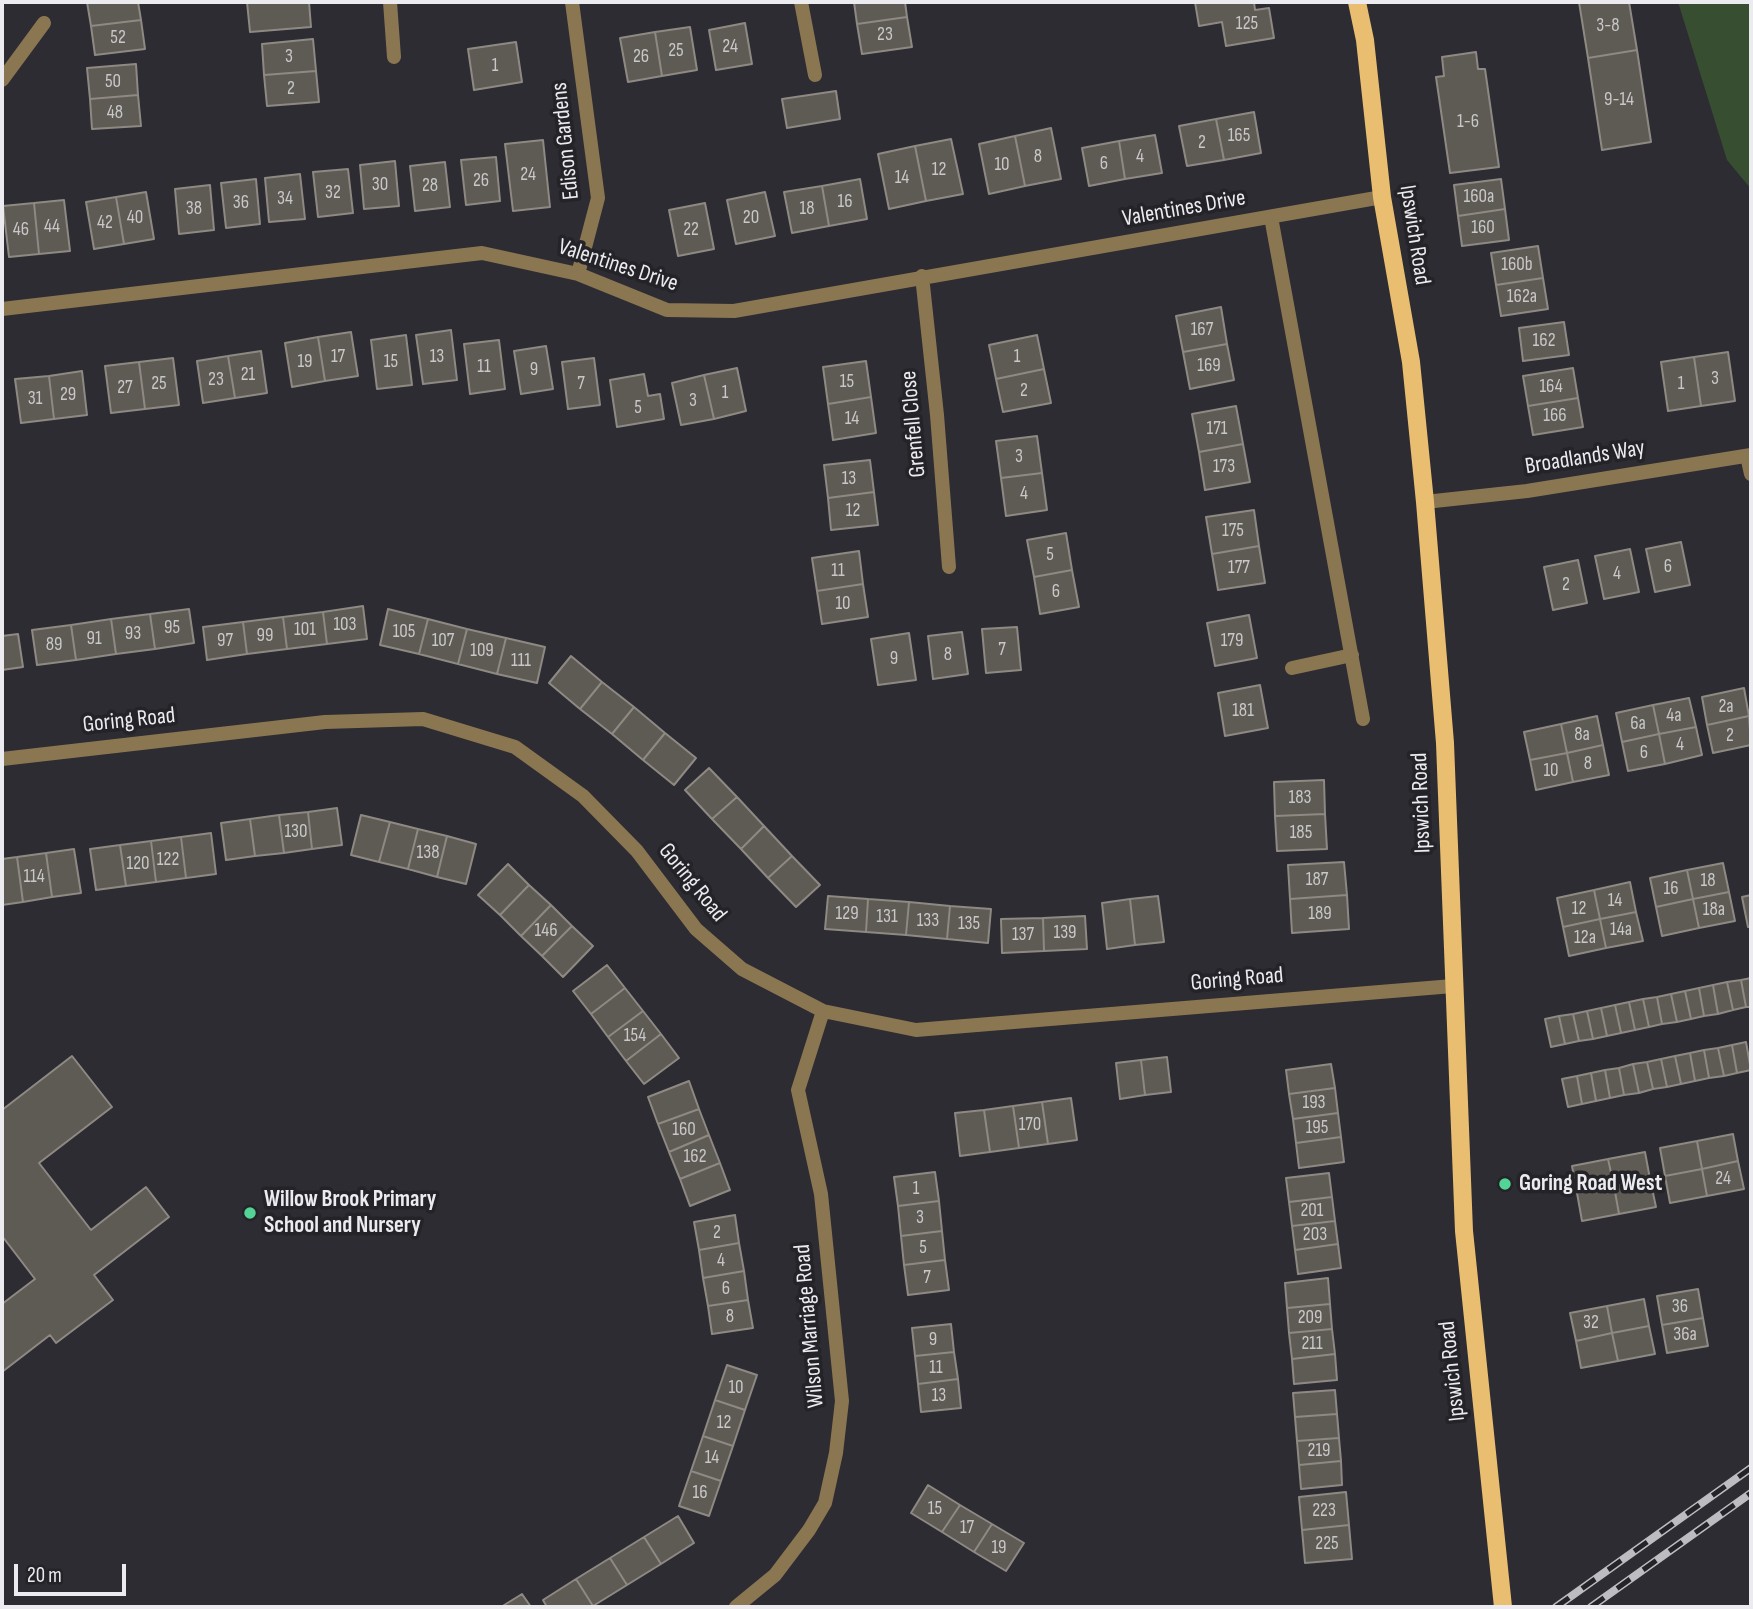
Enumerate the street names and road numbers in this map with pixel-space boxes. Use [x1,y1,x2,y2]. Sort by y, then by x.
street label: Edison Gardens [546,81,586,201]
street label: Ipswich Road [1392,183,1436,287]
street label: Valentines Drive [1120,185,1248,233]
street label: Valentines Drive [555,234,681,298]
street label: Grenfell Close [896,370,932,478]
street label: Broadlands Way [1523,435,1647,481]
street label: Goring Road [81,702,177,740]
street label: Ipswich Road [1406,752,1438,854]
street label: Goring Road [652,838,732,928]
street label: Goring Road [1190,962,1284,998]
street label: Wilson Marriage Road [789,1243,831,1409]
street label: Ipswich Road [1434,1320,1472,1422]

